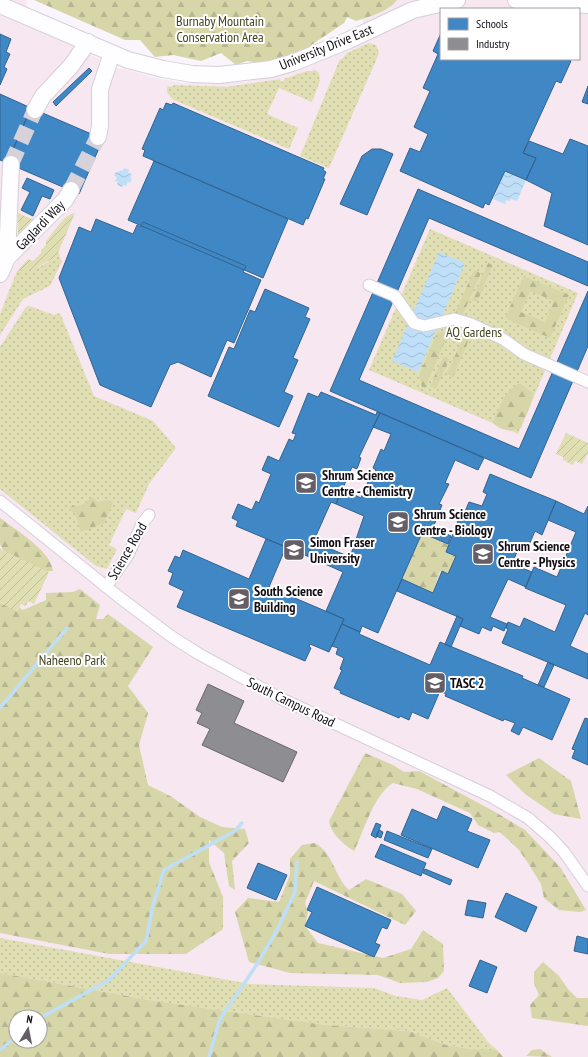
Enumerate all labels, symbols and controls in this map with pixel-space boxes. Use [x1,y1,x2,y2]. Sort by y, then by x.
legend [440,8,580,60]
park label: Burnaby Mountain Conservation Area [176,12,264,46]
text: Schools [476,16,508,31]
street label: University Drive East [277,20,376,74]
text: Industry [476,36,510,51]
street label: Gaglardi Way [12,196,69,254]
park label: AQ Gardens [446,323,502,341]
place label: Shrum Science Centre - Chemistry [322,466,413,500]
school or university icon: Shrum Science Centre - Chemistry [293,470,319,496]
place label: Shrum Science Centre - Biology [414,505,493,539]
school or university icon: Shrum Science Centre - Biology [385,509,411,535]
street label: Science Road [103,519,151,583]
place label: Simon Fraser University [310,533,376,567]
school or university icon: Simon Fraser University [281,537,307,563]
place label: Shrum Science Centre - Physics [498,537,575,571]
school or university icon: Shrum Science Centre - Physics [470,541,496,567]
place label: South Science Building [254,582,323,616]
school or university icon: South Science Building [226,586,252,612]
park label: Naheeno Park [39,651,106,669]
school or university icon: TASC 2 [422,670,448,696]
street label: South Campus Road [244,673,338,731]
place label: TASC 2 [450,674,484,692]
north arrow [8,1009,48,1049]
text: N [26,1012,34,1027]

